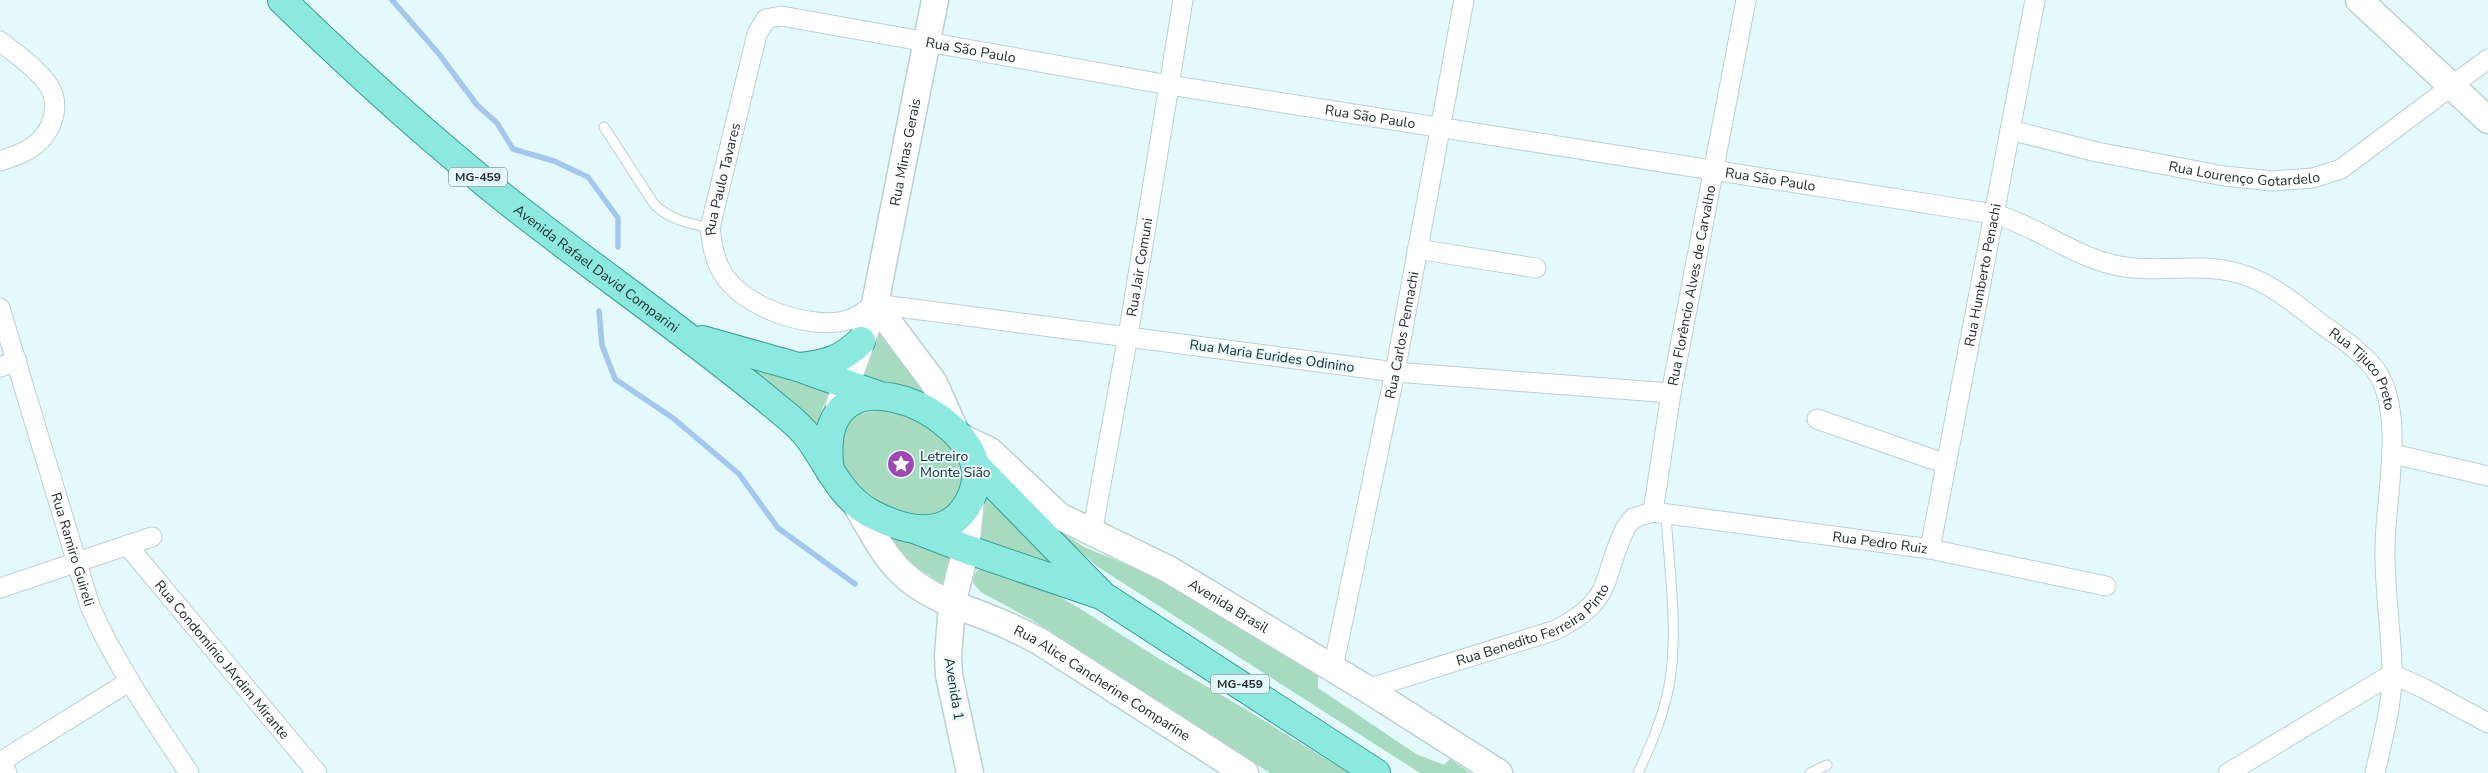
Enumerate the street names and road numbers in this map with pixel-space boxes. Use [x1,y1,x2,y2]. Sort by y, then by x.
street label: Rua São Paulo [924,32,1018,67]
street label: Rua Minas Gerais [885,96,925,208]
street label: Rua São Paulo [1324,100,1417,133]
street label: Rua Paulo Tavares [700,120,745,237]
street label: Rua Lourenço Gotardelo [2167,156,2323,191]
street label: Rua São Paulo [1724,163,1817,196]
road number: MG-459 [449,168,507,186]
street label: Rua Florêncio Alves de Carvalho [1663,183,1720,387]
street label: Avenida Rafael David Comparini [510,200,683,337]
street label: Rua Humberto Penachi [1959,202,2005,348]
street label: Rua Jair Comuni [1122,216,1157,318]
street label: Rua Carlos Pennachi [1380,270,1423,400]
street label: Rua Tijuco Preto [2325,323,2400,412]
street label: Rua Maria Eurides Odinino [1188,335,1356,377]
street label: Rua Ramiro Guireli [47,490,99,608]
street label: Rua Pedro Ruiz [1831,527,1929,558]
street label: Avenida Brasil [1185,574,1273,638]
street label: Rua Condomínio JArdim Mirante [151,576,294,743]
street label: Rua Benedito Ferreira Pinto [1454,580,1614,670]
street label: Rua Alice Cancherine Comparine [1011,620,1194,745]
street label: Avenida 1 [940,656,968,722]
road number: MG-459 [1211,674,1269,694]

